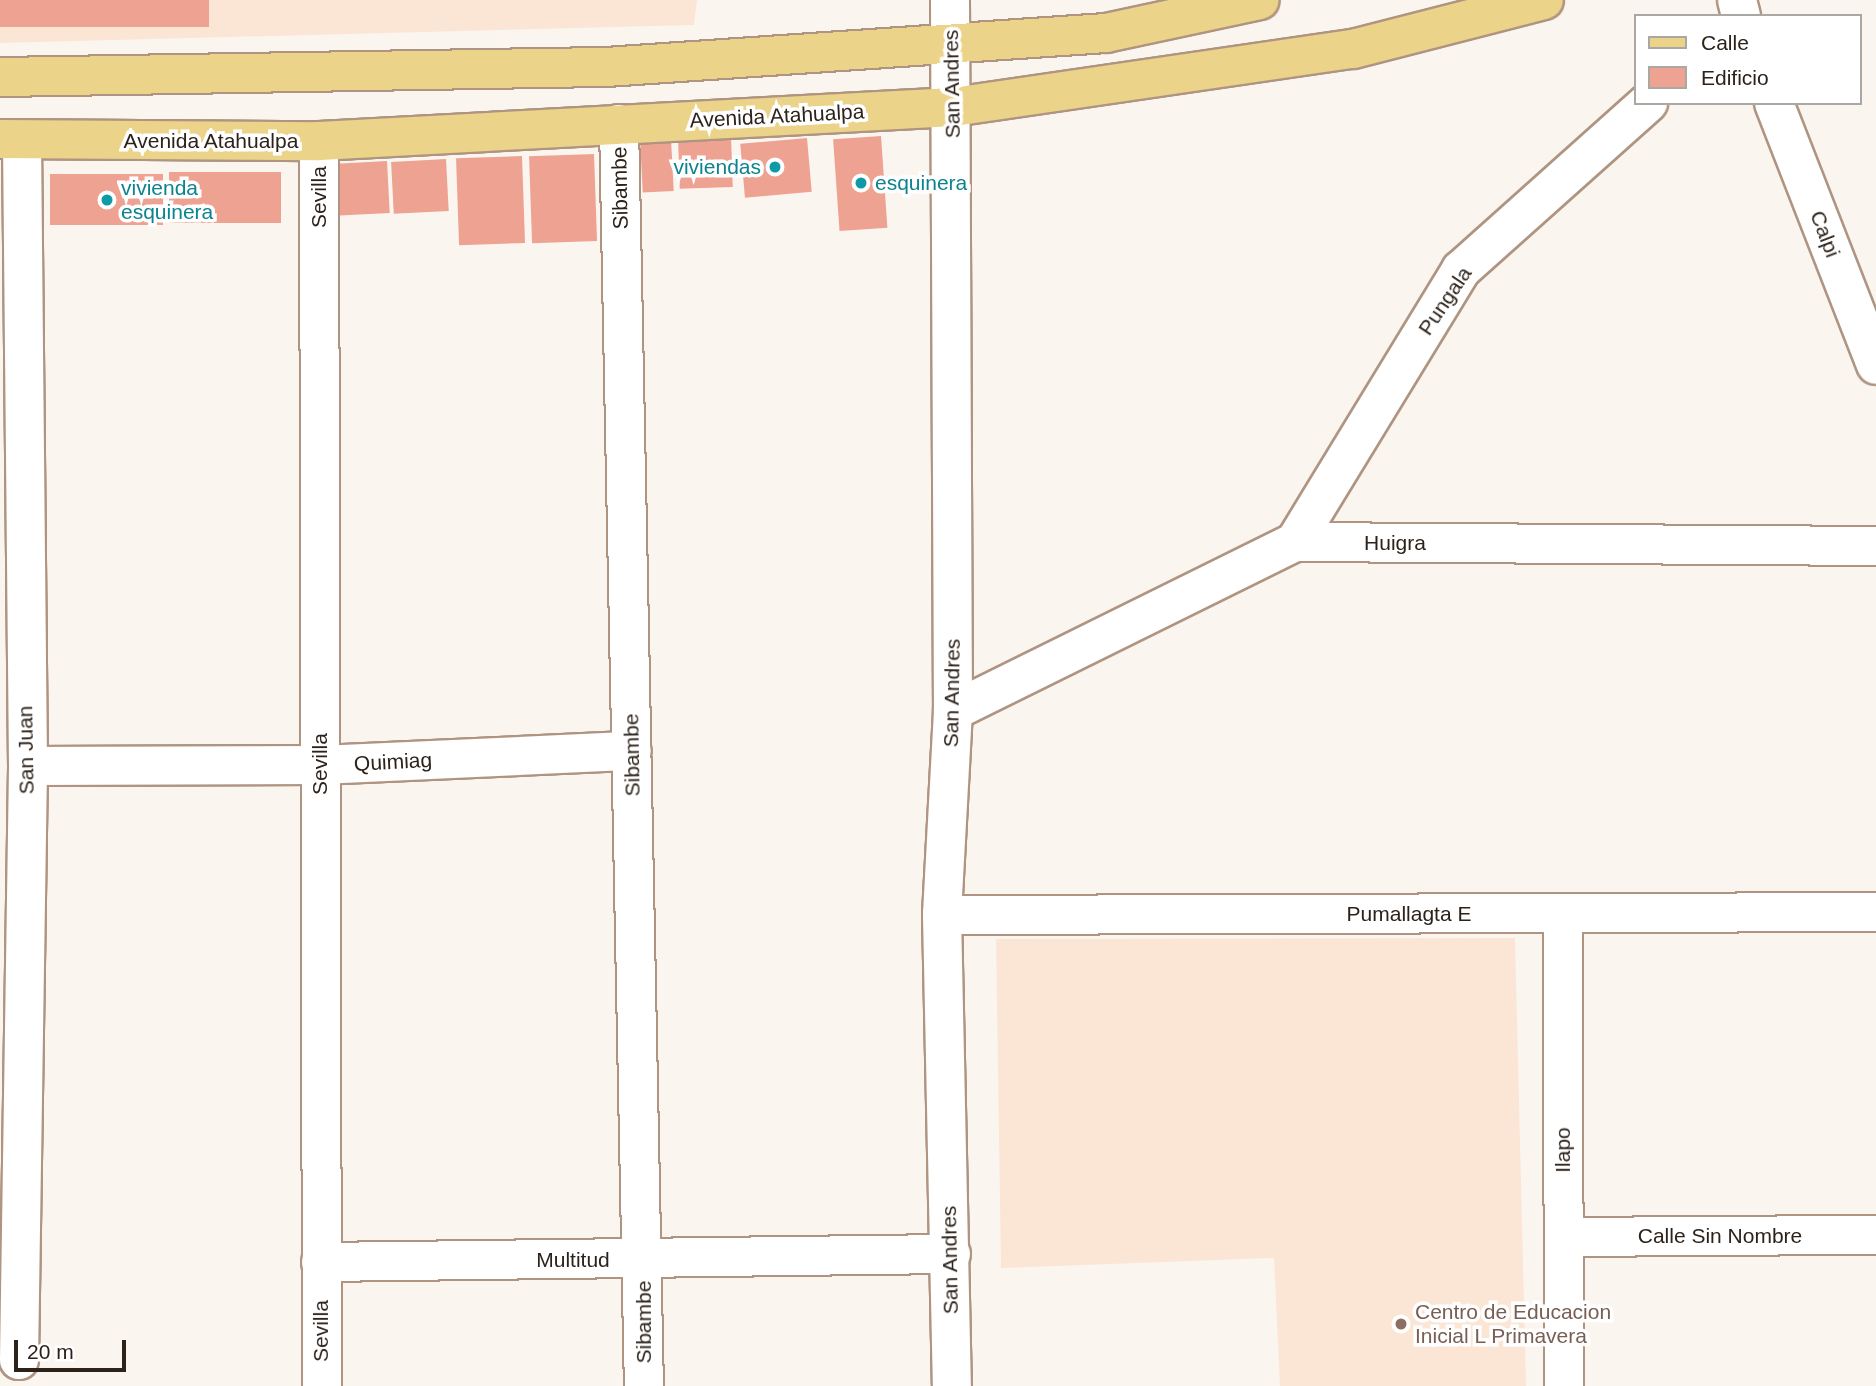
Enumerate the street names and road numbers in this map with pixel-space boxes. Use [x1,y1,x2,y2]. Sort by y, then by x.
street label: San Andres [938,29,966,139]
street label: Avenida Atahualpa [688,99,866,133]
street label: Avenida Atahualpa [123,128,299,154]
street label: Sibambe [607,146,633,230]
street label: Sevilla [306,166,332,228]
street label: Calpi [1805,207,1845,261]
street label: Pungala [1413,262,1477,340]
street label: Huigra [1364,530,1426,556]
street label: San Andres [938,638,966,748]
street label: San Juan [13,705,39,795]
street label: Sibambe [619,713,645,797]
street label: Sevilla [307,733,333,795]
street label: Quimiag [353,747,433,777]
street label: Pumallagta E [1347,901,1471,927]
street label: Ilapo [1550,1127,1576,1173]
street label: San Andres [936,1205,964,1315]
street label: Calle Sin Nombre [1638,1223,1802,1249]
street label: Multitud [536,1247,610,1273]
street label: Sibambe [631,1281,657,1363]
street label: Sevilla [308,1300,334,1362]

